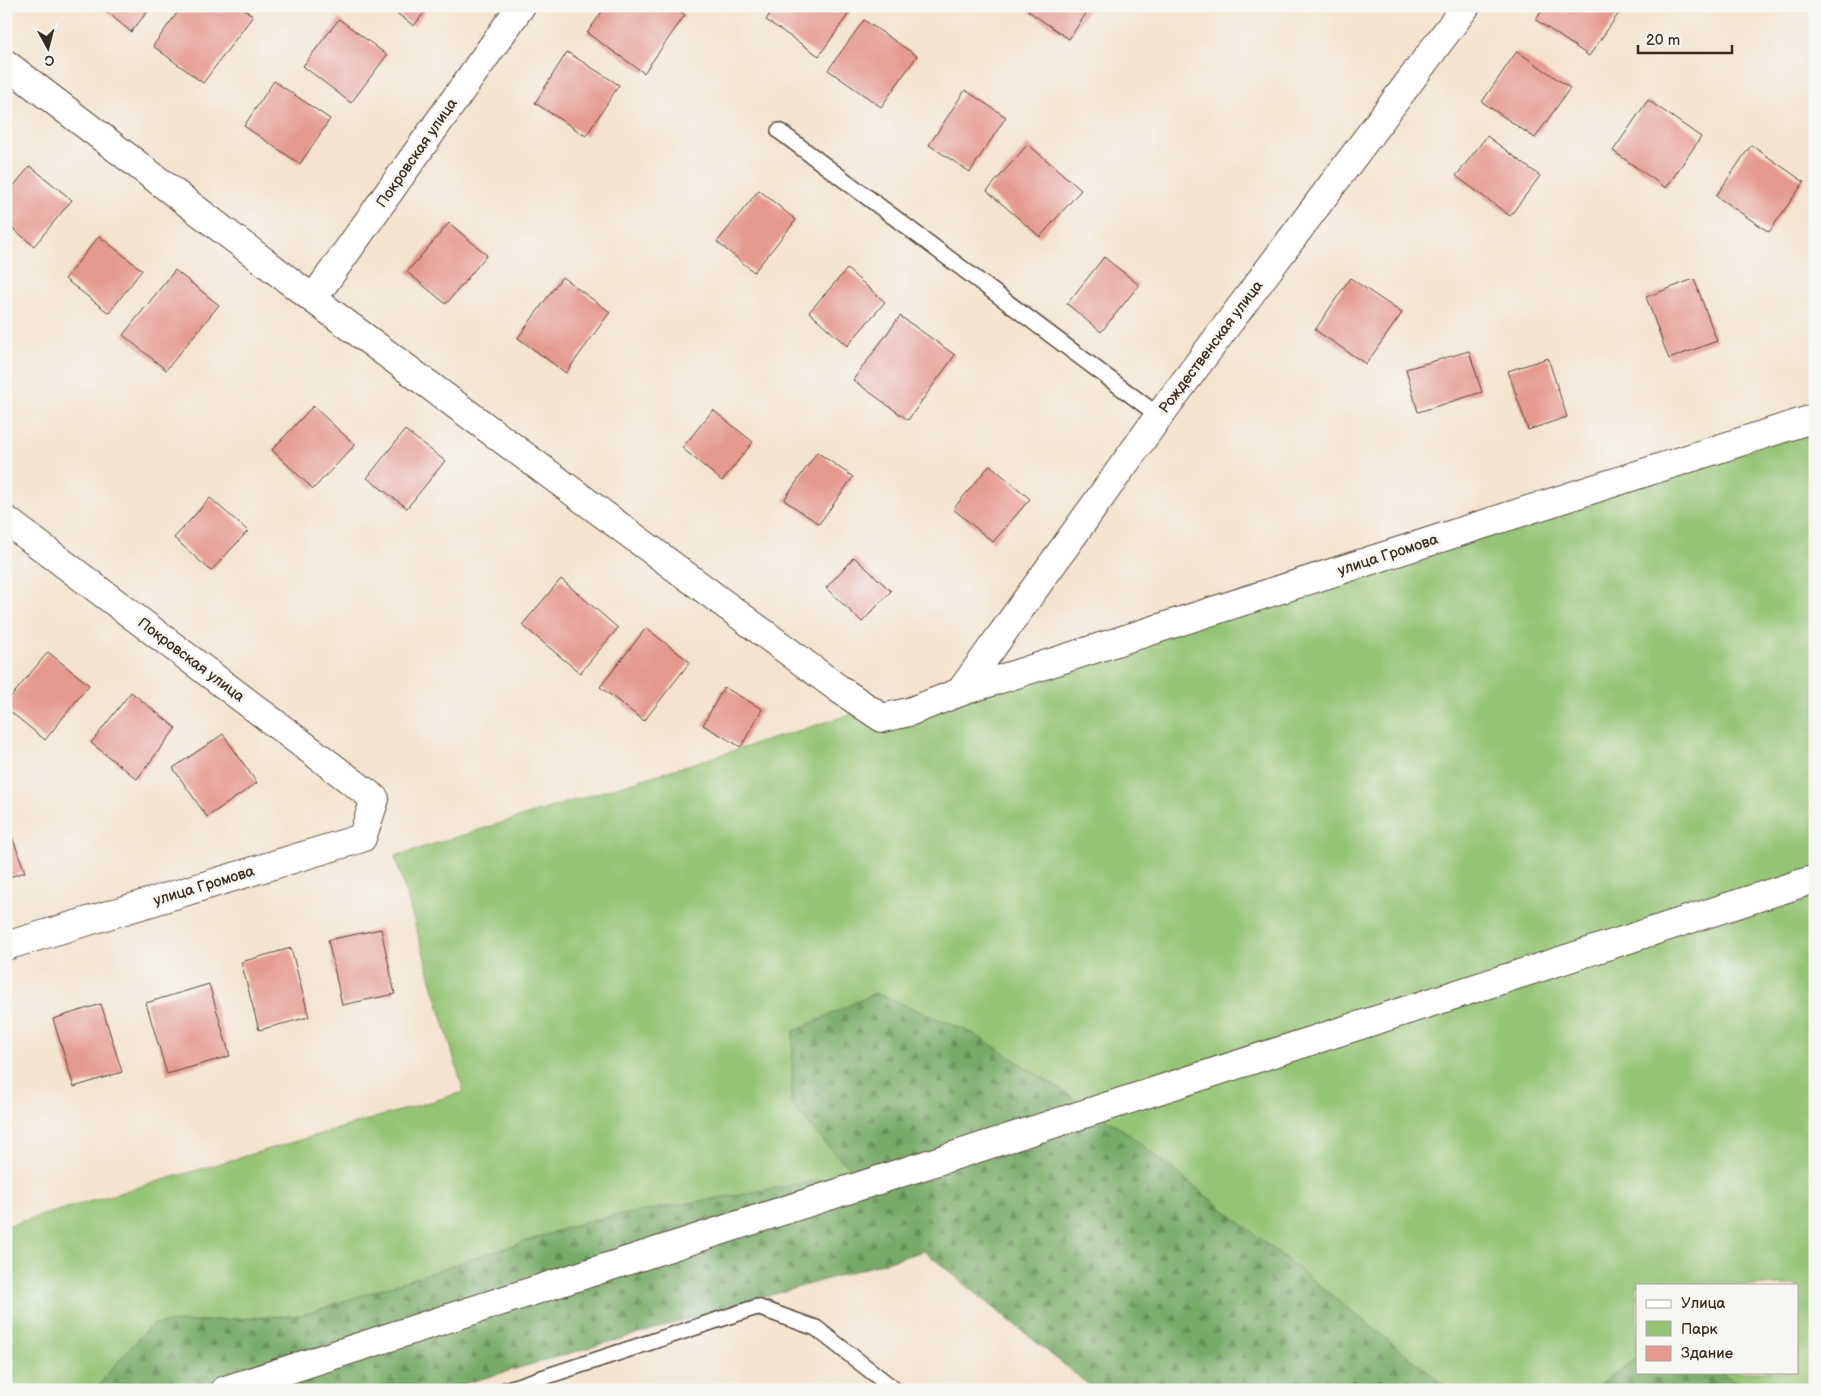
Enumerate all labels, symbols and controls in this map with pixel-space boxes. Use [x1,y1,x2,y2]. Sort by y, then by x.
north arrow [22,22,72,72]
scale bar [1638,22,1732,54]
text: 20 m [1646,31,1680,50]
text: С [43,51,55,69]
street label: Покровская улица [372,95,462,211]
street label: Рождественская улица [1155,277,1267,417]
street label: улица Громова [1335,530,1441,580]
street label: Покровская улица [134,614,248,706]
street label: улица Громова [151,862,257,910]
legend [1636,1284,1798,1374]
text: Улица [1681,1294,1726,1313]
text: Парк [1681,1320,1718,1339]
text: Здание [1681,1344,1733,1363]

